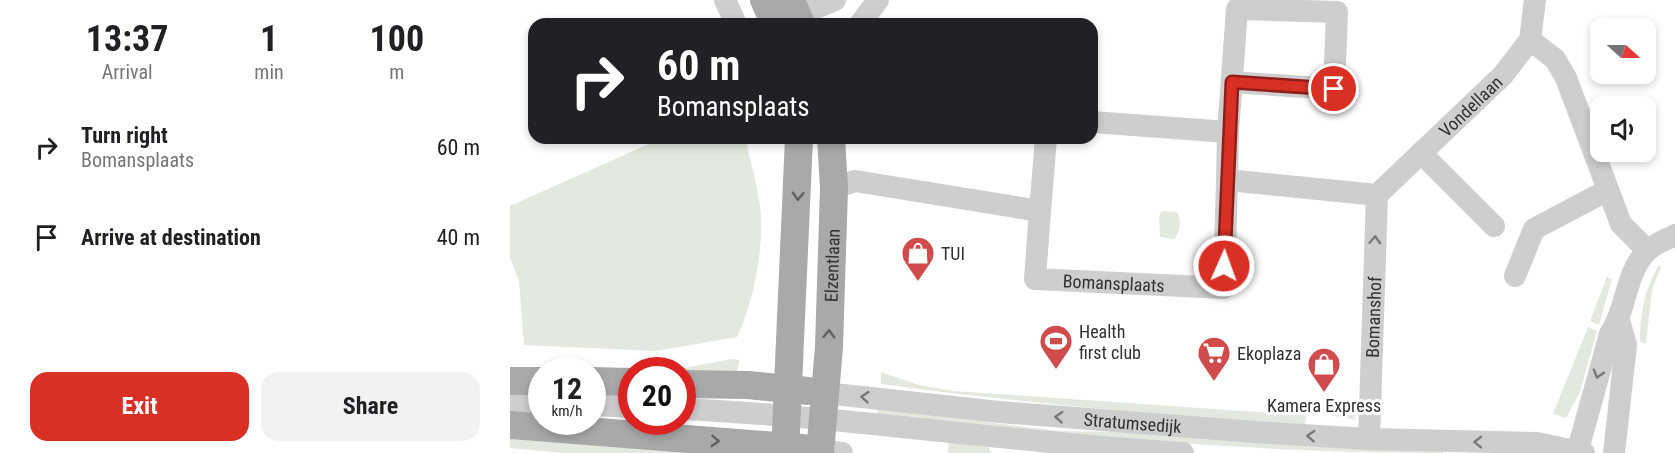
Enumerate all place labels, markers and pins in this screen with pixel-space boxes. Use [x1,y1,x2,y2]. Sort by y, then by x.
pin [1308,63,1359,114]
shop icon: TUI [900,235,936,282]
place label: TUI [941,243,965,264]
place label: Health first club [1079,321,1141,363]
sports icon: Health first club [1038,323,1074,370]
supermarket icon: Ekoplaza [1196,335,1232,382]
place label: Ekoplaza [1237,343,1301,364]
shop icon: Kamera Express [1306,346,1342,393]
place label: Kamera Express [1267,395,1381,416]

